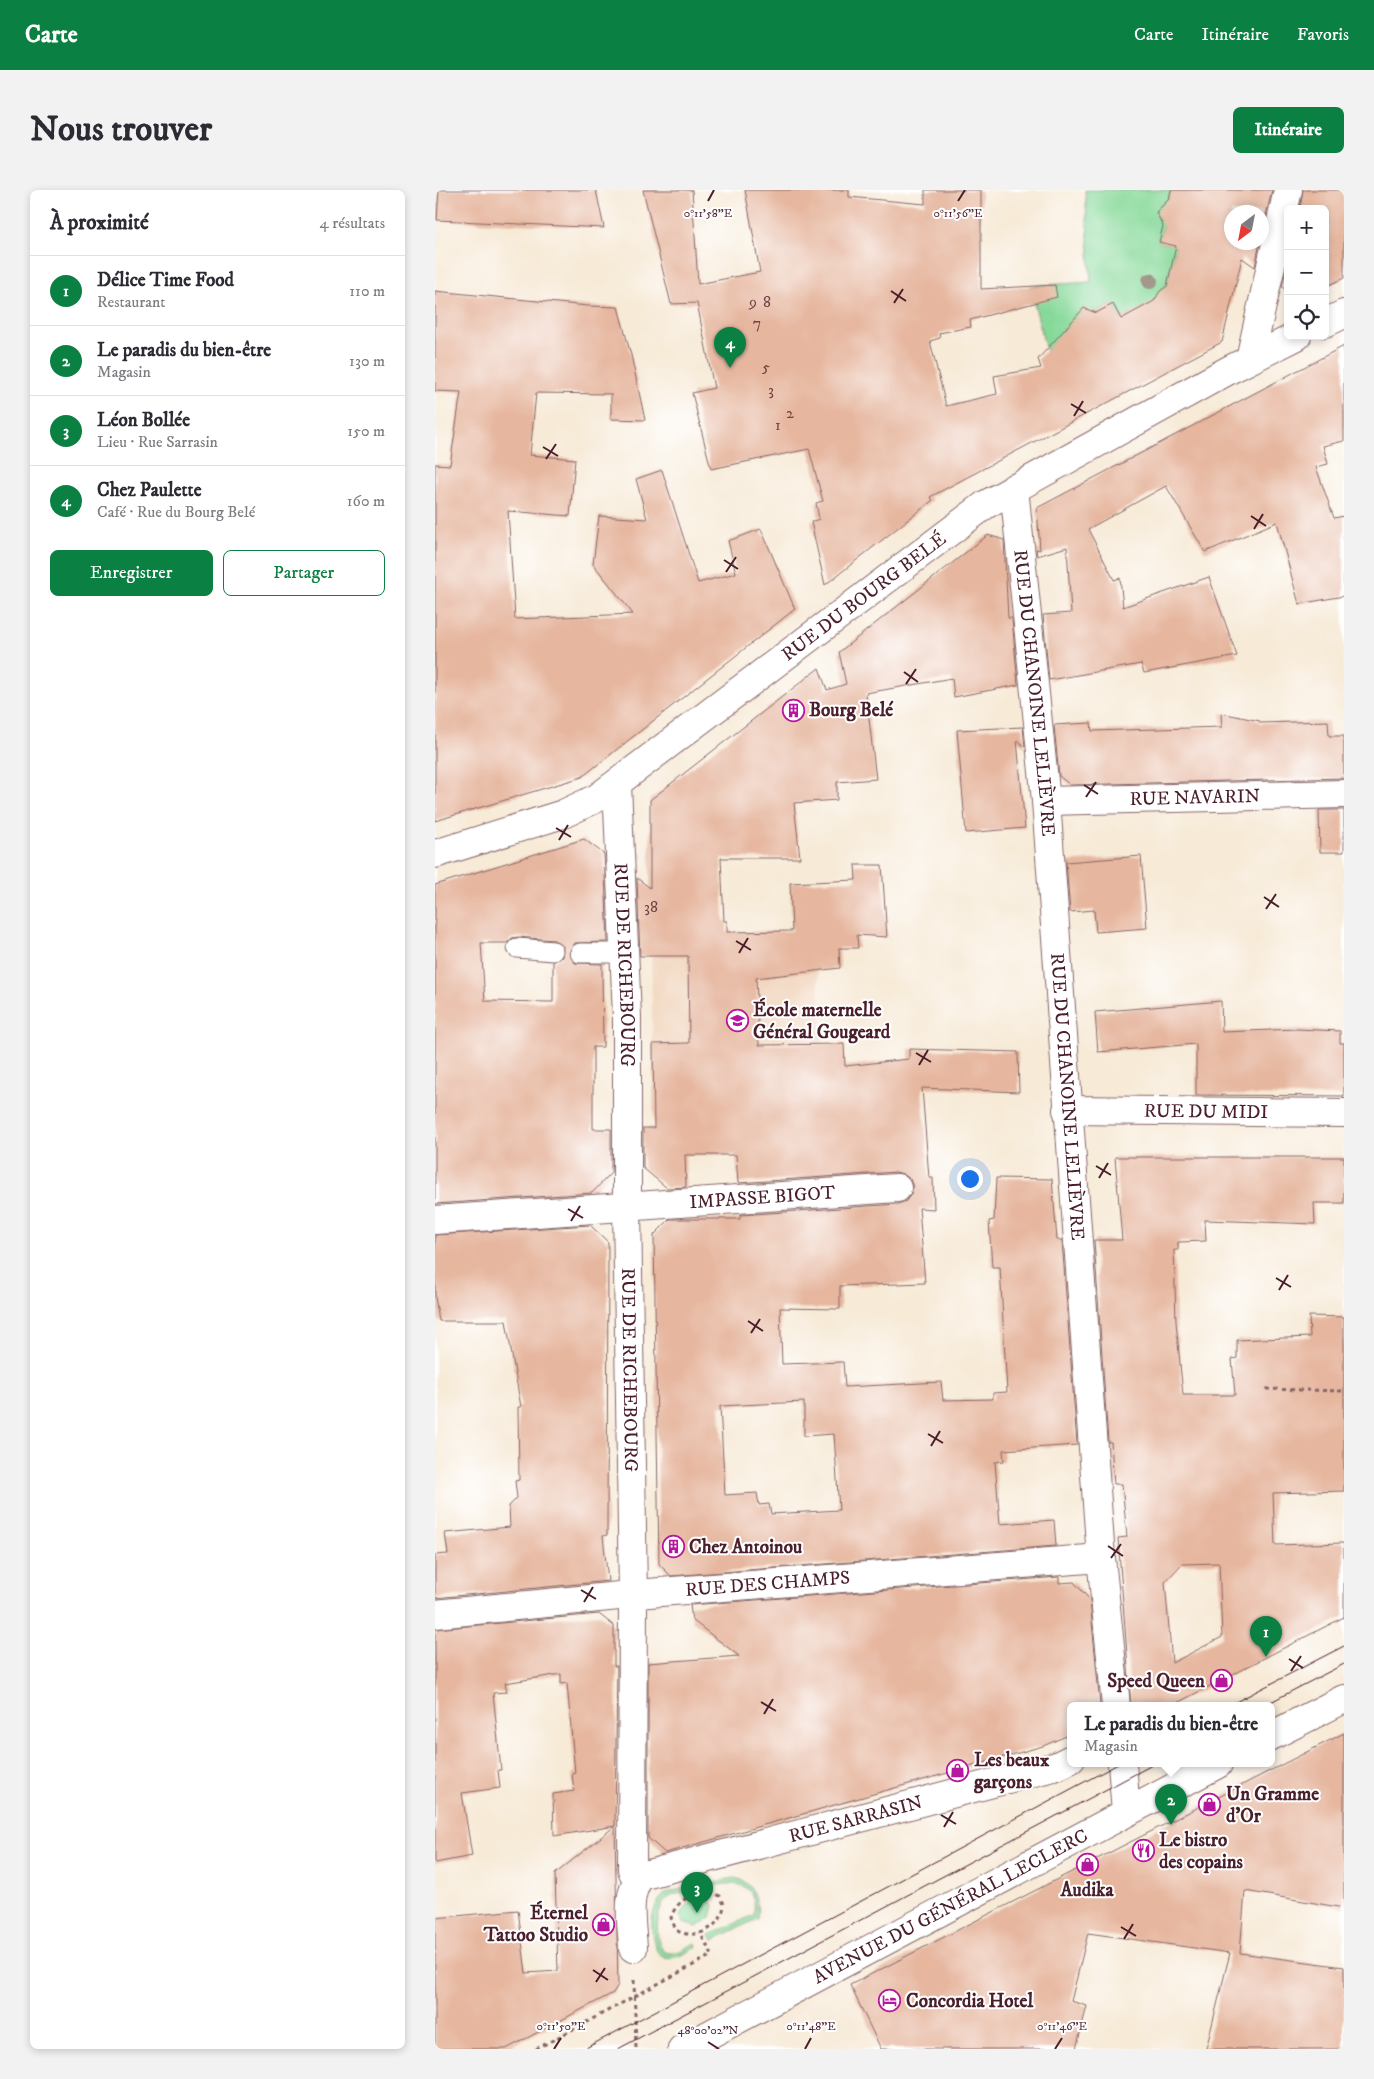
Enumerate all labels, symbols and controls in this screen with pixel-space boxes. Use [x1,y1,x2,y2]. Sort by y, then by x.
text: Carte [25,20,78,50]
text: Carte [1134,24,1174,46]
text: Itinéraire [1202,24,1269,46]
text: Favoris [1297,24,1349,46]
button: Itinéraire [1233,107,1344,153]
text: Nous trouver [30,108,212,152]
north arrow [1224,205,1269,250]
map controls [1284,205,1329,340]
button: + [1284,205,1329,250]
text: 0°11'58"E [684,206,733,221]
text: 0°11'56"E [934,206,983,221]
text: À proximité [50,210,149,236]
text: 4 résultats [320,213,385,233]
button: − [1284,250,1329,295]
text: Délice Time Food [97,269,234,292]
text: 1 [63,281,69,301]
text: 110 m [349,281,385,301]
text: Restaurant [97,292,165,312]
house number: 9 [748,292,757,312]
house number: 8 [763,292,771,312]
button: locate [1284,295,1329,340]
house number: 7 [753,313,761,333]
pin: 4 [714,327,746,368]
text: Le paradis du bien-être [97,339,271,362]
text: 2 [62,351,70,371]
text: 130 m [349,351,385,371]
house number: 5 [762,357,770,377]
text: Magasin [97,362,151,382]
house number: 3 [768,380,774,400]
house number: 2 [786,403,794,423]
text: Léon Bollée [97,409,190,432]
house number: 1 [775,415,781,435]
text: 3 [63,421,69,441]
text: 150 m [347,421,385,441]
text: Lieu · Rue Sarrasin [97,432,218,452]
text: Chez Paulette [97,479,202,502]
text: 4 [61,491,71,511]
text: 160 m [347,491,385,511]
text: Café · Rue du Bourg Belé [97,502,255,522]
street label: RUE DU BOURG BELÉ [777,526,951,666]
street label: RUE DU CHANOINE LELIÈVRE [1009,548,1060,837]
button: Enregistrer [50,550,213,596]
button: Partager [223,550,385,596]
building icon: Bourg Belé [781,698,805,722]
place label: Bourg Belé [809,699,894,722]
street label: RUE NAVARIN [1129,784,1261,811]
street label: RUE DE RICHEBOURG [609,862,639,1067]
house number: 38 [644,897,658,917]
street label: RUE DU CHANOINE LELIÈVRE [1046,952,1089,1241]
place label: École maternelle Général Gougeard [753,997,891,1044]
school or university icon: École maternelle Général Gougeard [725,1009,749,1033]
street label: RUE DU MIDI [1144,1099,1268,1124]
your location [957,1166,983,1192]
street label: IMPASSE BIGOT [689,1181,836,1214]
street label: RUE DE RICHEBOURG [616,1267,643,1472]
building icon: Chez Antoinou [661,1535,685,1559]
place label: Chez Antoinou [689,1536,802,1559]
street label: RUE DES CHAMPS [684,1566,851,1602]
pin: 1 [1250,1616,1282,1657]
shop icon: Speed Queen [1209,1669,1233,1693]
place label: Speed Queen [1107,1670,1206,1693]
popup [1067,1702,1275,1767]
text: Le paradis du bien-être [1084,1713,1258,1736]
text: Magasin [1084,1736,1138,1756]
place label: Les beaux garçons [973,1749,1050,1794]
shop icon: Les beaux garçons [946,1759,970,1783]
place label: Un Gramme d'Or [1226,1783,1319,1828]
pin: 2 [1155,1784,1187,1825]
street label: RUE SARRASIN [786,1791,925,1848]
shop icon: Un Gramme d'Or [1198,1793,1222,1817]
street label: AVENUE DU GÉNÉRAL LECLERC [809,1824,1092,1989]
place label: Le bistro des copains [1159,1829,1244,1874]
restaurant icon: Le bistro des copains [1131,1839,1155,1863]
shop icon: Audika [1075,1852,1099,1876]
pin: 3 [681,1872,713,1913]
place label: Audika [1059,1879,1114,1902]
place label: Éternel Tattoo Studio [483,1900,588,1947]
shop icon: Éternel Tattoo Studio [592,1912,616,1936]
hotel icon: Concordia Hotel [878,1989,902,2013]
place label: Concordia Hotel [906,1990,1033,2013]
text: 0°11'50"E [536,2019,586,2034]
text: 0°11'48"E [786,2019,836,2034]
text: 0°11'46"E [1037,2019,1087,2034]
text: 48°00'02"N [678,2023,739,2038]

